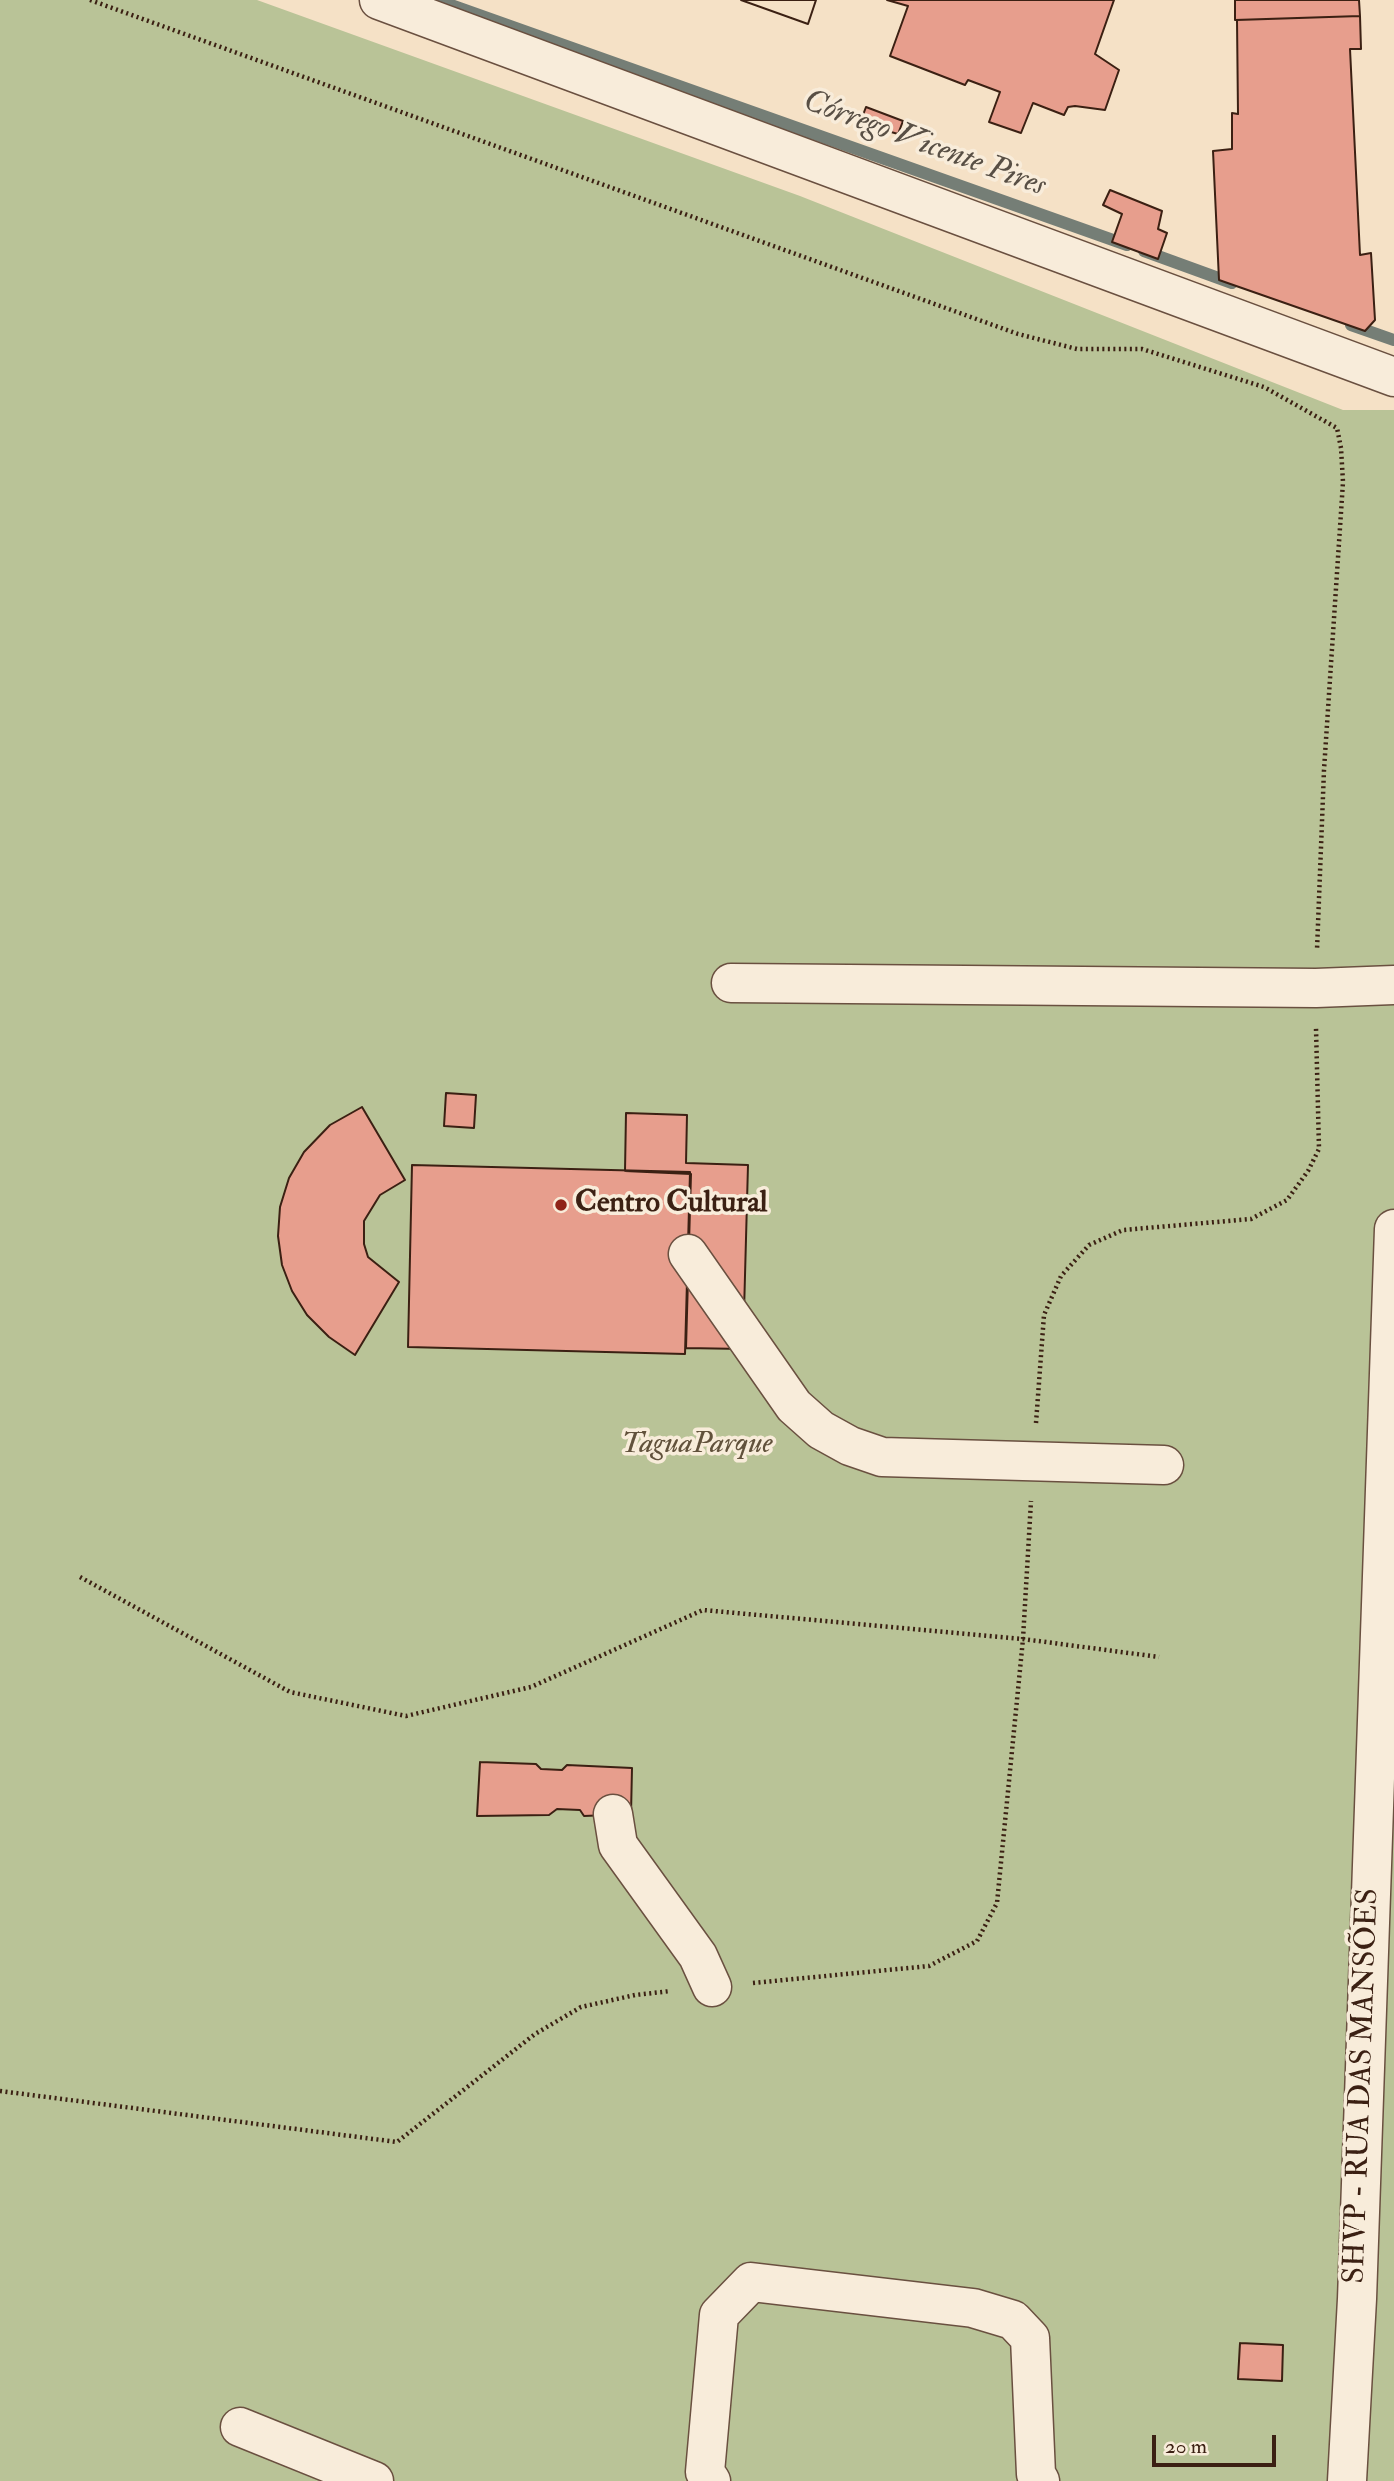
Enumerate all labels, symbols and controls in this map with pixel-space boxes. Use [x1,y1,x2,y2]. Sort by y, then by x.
water label: Córrego Vicente Pires [798,83,1050,207]
place label: Centro Cultural [575,1187,768,1223]
marker: Centro Cultural [553,1197,569,1213]
park label: TaguaParque [621,1428,773,1464]
street label: SHVP - RUA DAS MANSÕES [1338,1888,1388,2284]
scale bar [1156,2422,1280,2466]
text: 20 m [1165,2433,1207,2460]

